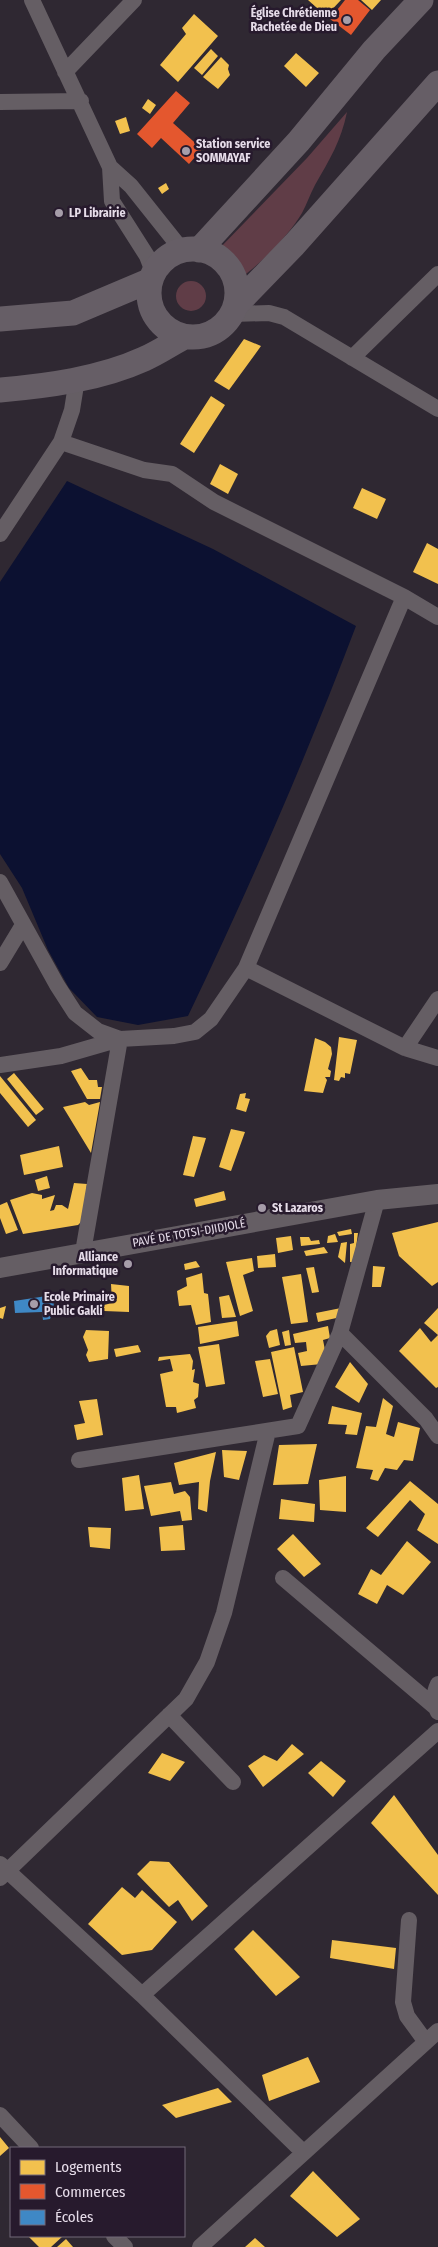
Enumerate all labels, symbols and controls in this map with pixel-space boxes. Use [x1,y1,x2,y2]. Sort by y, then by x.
place label: Église Chrétienne Rachetée de Dieu [250,4,337,34]
marker: Église Chrétienne Rachetée de Dieu [341,14,353,26]
place label: Station service SOMMAYAF [196,137,270,165]
marker: Station service SOMMAYAF [180,145,192,157]
place label: LP Librairie [69,206,126,220]
marker: LP Librairie [53,207,65,219]
place label: St Lazaros [272,1201,324,1215]
marker: St Lazaros [256,1202,268,1214]
street label: PAVÉ DE TOTSI-DJIDJOLÉ [131,1215,247,1250]
place label: Alliance Informatique [53,1250,118,1278]
marker: Alliance Informatique [122,1258,134,1270]
place label: Ecole Primaire Public Gakli [44,1290,115,1318]
marker: Ecole Primaire Public Gakli [28,1298,40,1310]
legend [10,2147,185,2237]
text: Logements [55,2158,122,2176]
text: Commerces [55,2183,125,2201]
text: Écoles [55,2208,93,2226]

